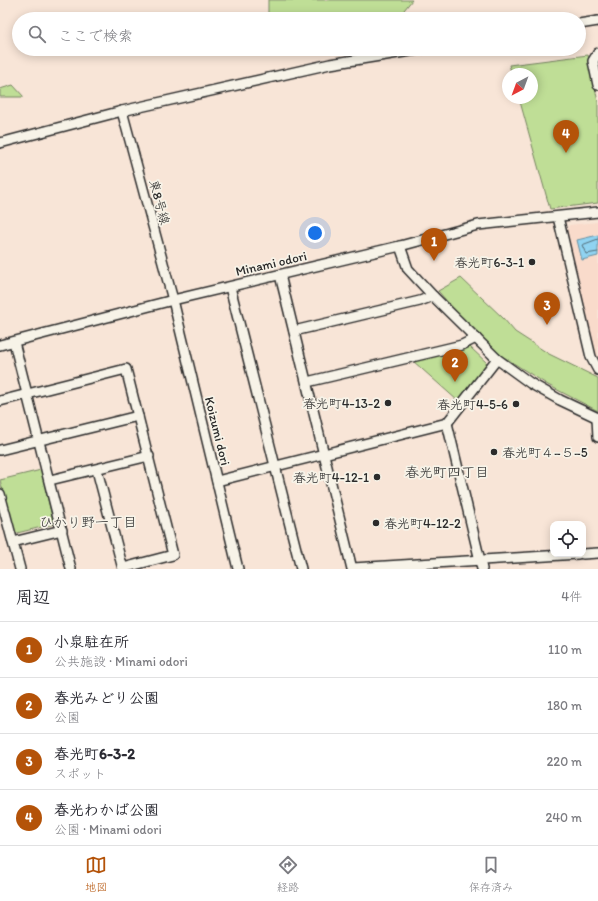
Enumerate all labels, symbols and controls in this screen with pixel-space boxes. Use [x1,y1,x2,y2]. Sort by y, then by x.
search box [12,12,586,56]
icon: search [26,23,48,45]
text: ここで検索 [58,27,133,45]
north arrow [502,68,538,104]
pin: 4 [553,120,579,153]
street label: 東8号線 [146,178,173,227]
your location [305,223,325,243]
pin: 1 [421,228,447,261]
street label: Minami odori [234,248,308,279]
place label: 春光町6-3-1 [455,255,524,270]
marker: 春光町6-3-1 [527,257,537,267]
pin: 3 [534,292,560,325]
pin: 2 [442,349,468,382]
street label: Koizumi dori [202,395,233,467]
place label: 春光町4-13-2 [303,396,380,411]
place label: 春光町4-5-6 [437,397,508,412]
marker: 春光町4-13-2 [383,398,393,408]
marker: 春光町4-5-6 [511,399,521,409]
place label: 春光町４−５−5 [502,445,588,460]
marker: 春光町４−５−5 [489,447,499,457]
district label: 春光町四丁目 [405,464,489,481]
place label: 春光町4-12-1 [293,470,369,485]
marker: 春光町4-12-1 [372,472,382,482]
district label: ひかり野一丁目 [39,514,137,531]
place label: 春光町4-12-2 [384,516,461,531]
marker: 春光町4-12-2 [371,518,381,528]
map controls [550,521,586,557]
button: locate [550,521,586,557]
text: 周辺 [16,587,50,607]
text: 4件 [561,589,582,604]
text: 小泉駐在所 [54,633,129,651]
text: 1 [26,642,32,657]
text: 110 m [548,642,582,657]
text: 公共施設 · Minami odori [54,654,188,669]
text: 春光みどり公園 [54,689,159,707]
text: 2 [26,698,32,713]
text: 180 m [547,698,582,713]
text: 公園 [54,710,80,725]
text: 春光町6-3-2 [54,745,135,763]
text: 3 [25,754,33,769]
text: 220 m [546,754,582,769]
text: スポット [54,766,106,781]
text: 春光わかば公園 [54,801,159,819]
text: 4 [25,810,33,825]
text: 240 m [545,810,582,825]
text: 公園 · Minami odori [54,822,162,837]
tab: 地図 [85,854,107,894]
tab: 経路 [277,854,299,894]
tab: 保存済み [469,854,513,894]

